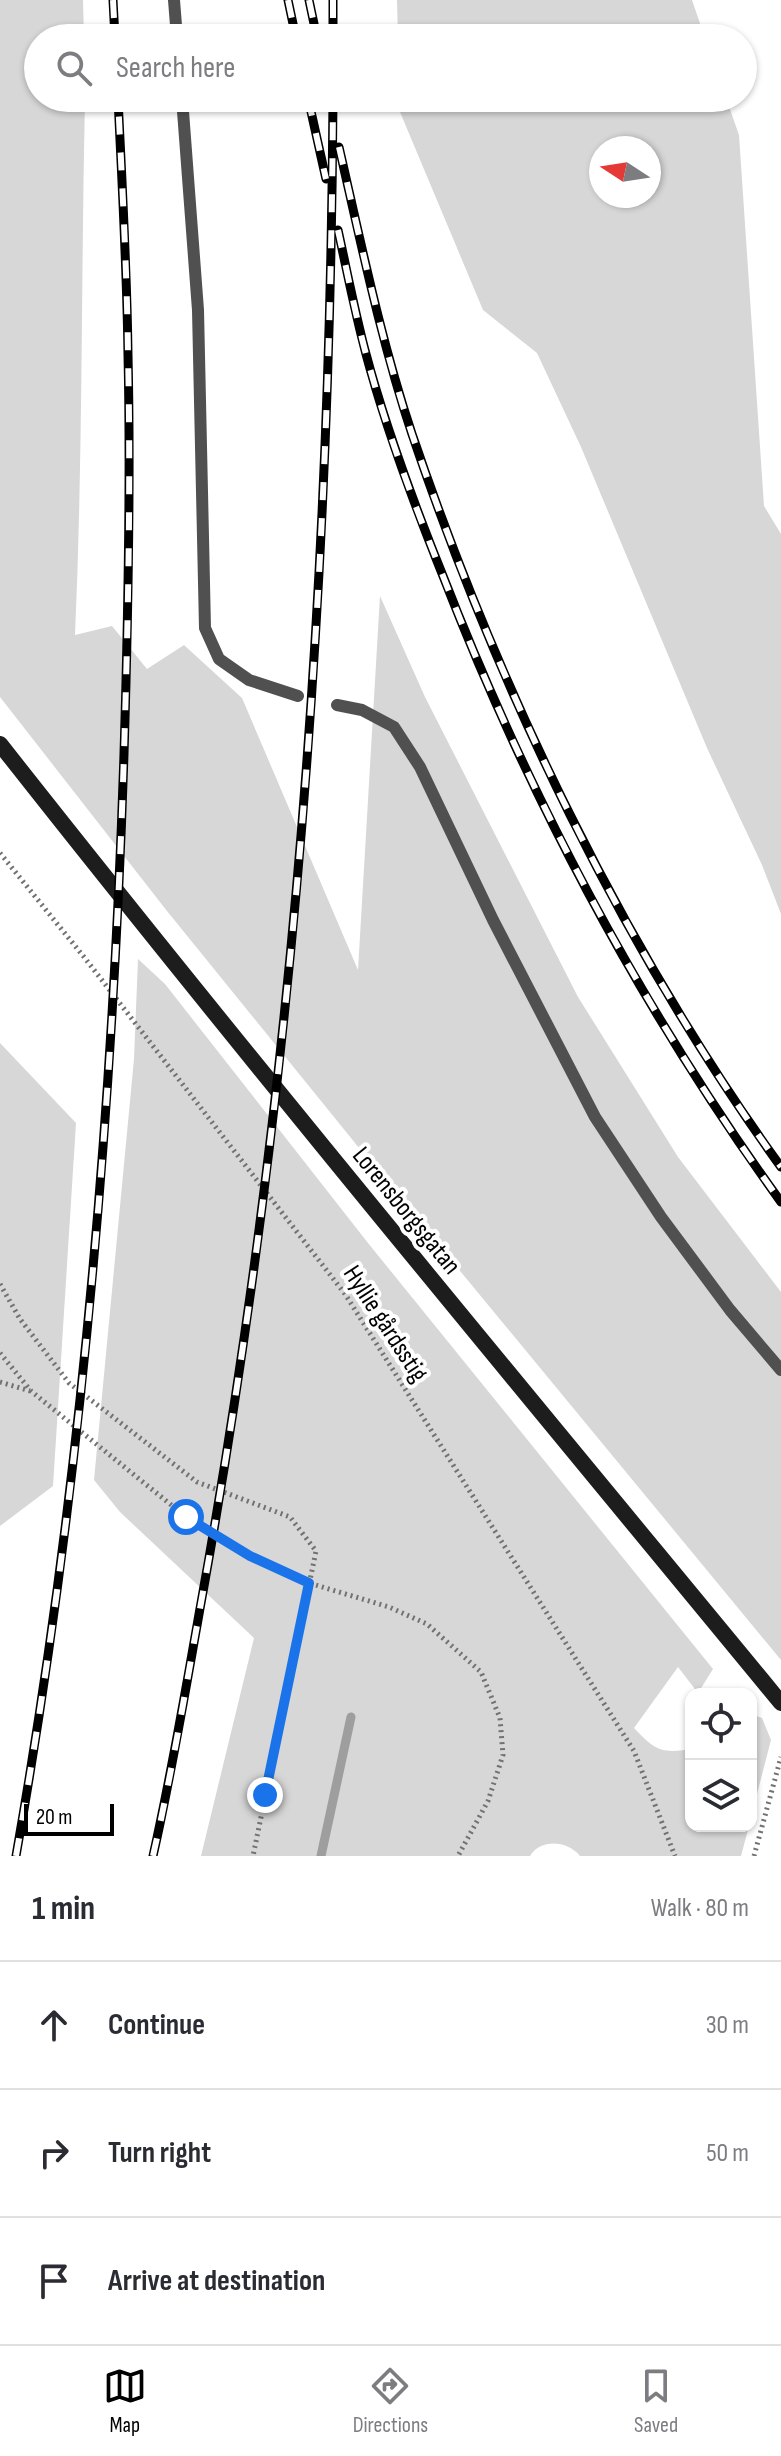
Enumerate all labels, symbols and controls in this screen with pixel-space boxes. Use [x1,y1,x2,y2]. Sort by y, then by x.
search box [24,24,757,112]
icon: search [52,46,96,90]
text: Search here [116,50,235,86]
north arrow [589,136,661,208]
street label: Lorensborgsgatan [345,1141,467,1281]
street label: Hyllie gårdsstig [336,1260,434,1388]
route start [168,1499,204,1535]
map controls [685,1688,757,1832]
button: locate [685,1688,757,1760]
button: layers [685,1760,757,1832]
route end [247,1777,283,1813]
scale bar [24,1800,114,1836]
text: 20 m [36,1804,73,1831]
text: 1 min [32,1888,95,1929]
text: Walk · 80 m [651,1893,749,1924]
icon: ahead [32,2003,76,2047]
text: Continue [108,2007,205,2043]
text: 30 m [706,2010,749,2041]
icon: right [32,2131,76,2175]
text: Turn right [108,2135,211,2171]
text: 50 m [706,2138,749,2169]
icon: arrive [32,2259,76,2303]
text: Arrive at destination [108,2263,325,2299]
tab: Map [103,2364,147,2439]
tab: Directions [353,2364,428,2439]
tab: Saved [634,2364,678,2439]

